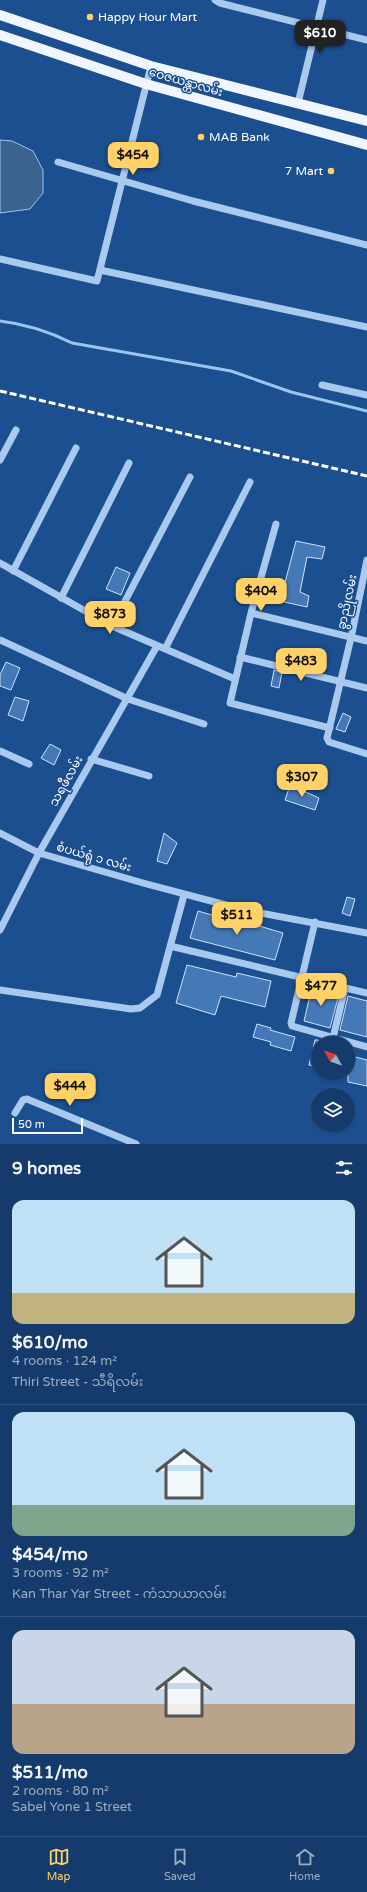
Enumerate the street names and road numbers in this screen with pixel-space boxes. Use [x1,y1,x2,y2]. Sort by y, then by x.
street label: ဝေဇယန္တာလမ်း [147,63,225,102]
street label: ခွာညိုလမ်း [332,573,363,631]
street label: သရဖီလမ်း [45,752,88,810]
street label: စံပယ်ရုံ ၁ လမ်း [54,838,134,877]

